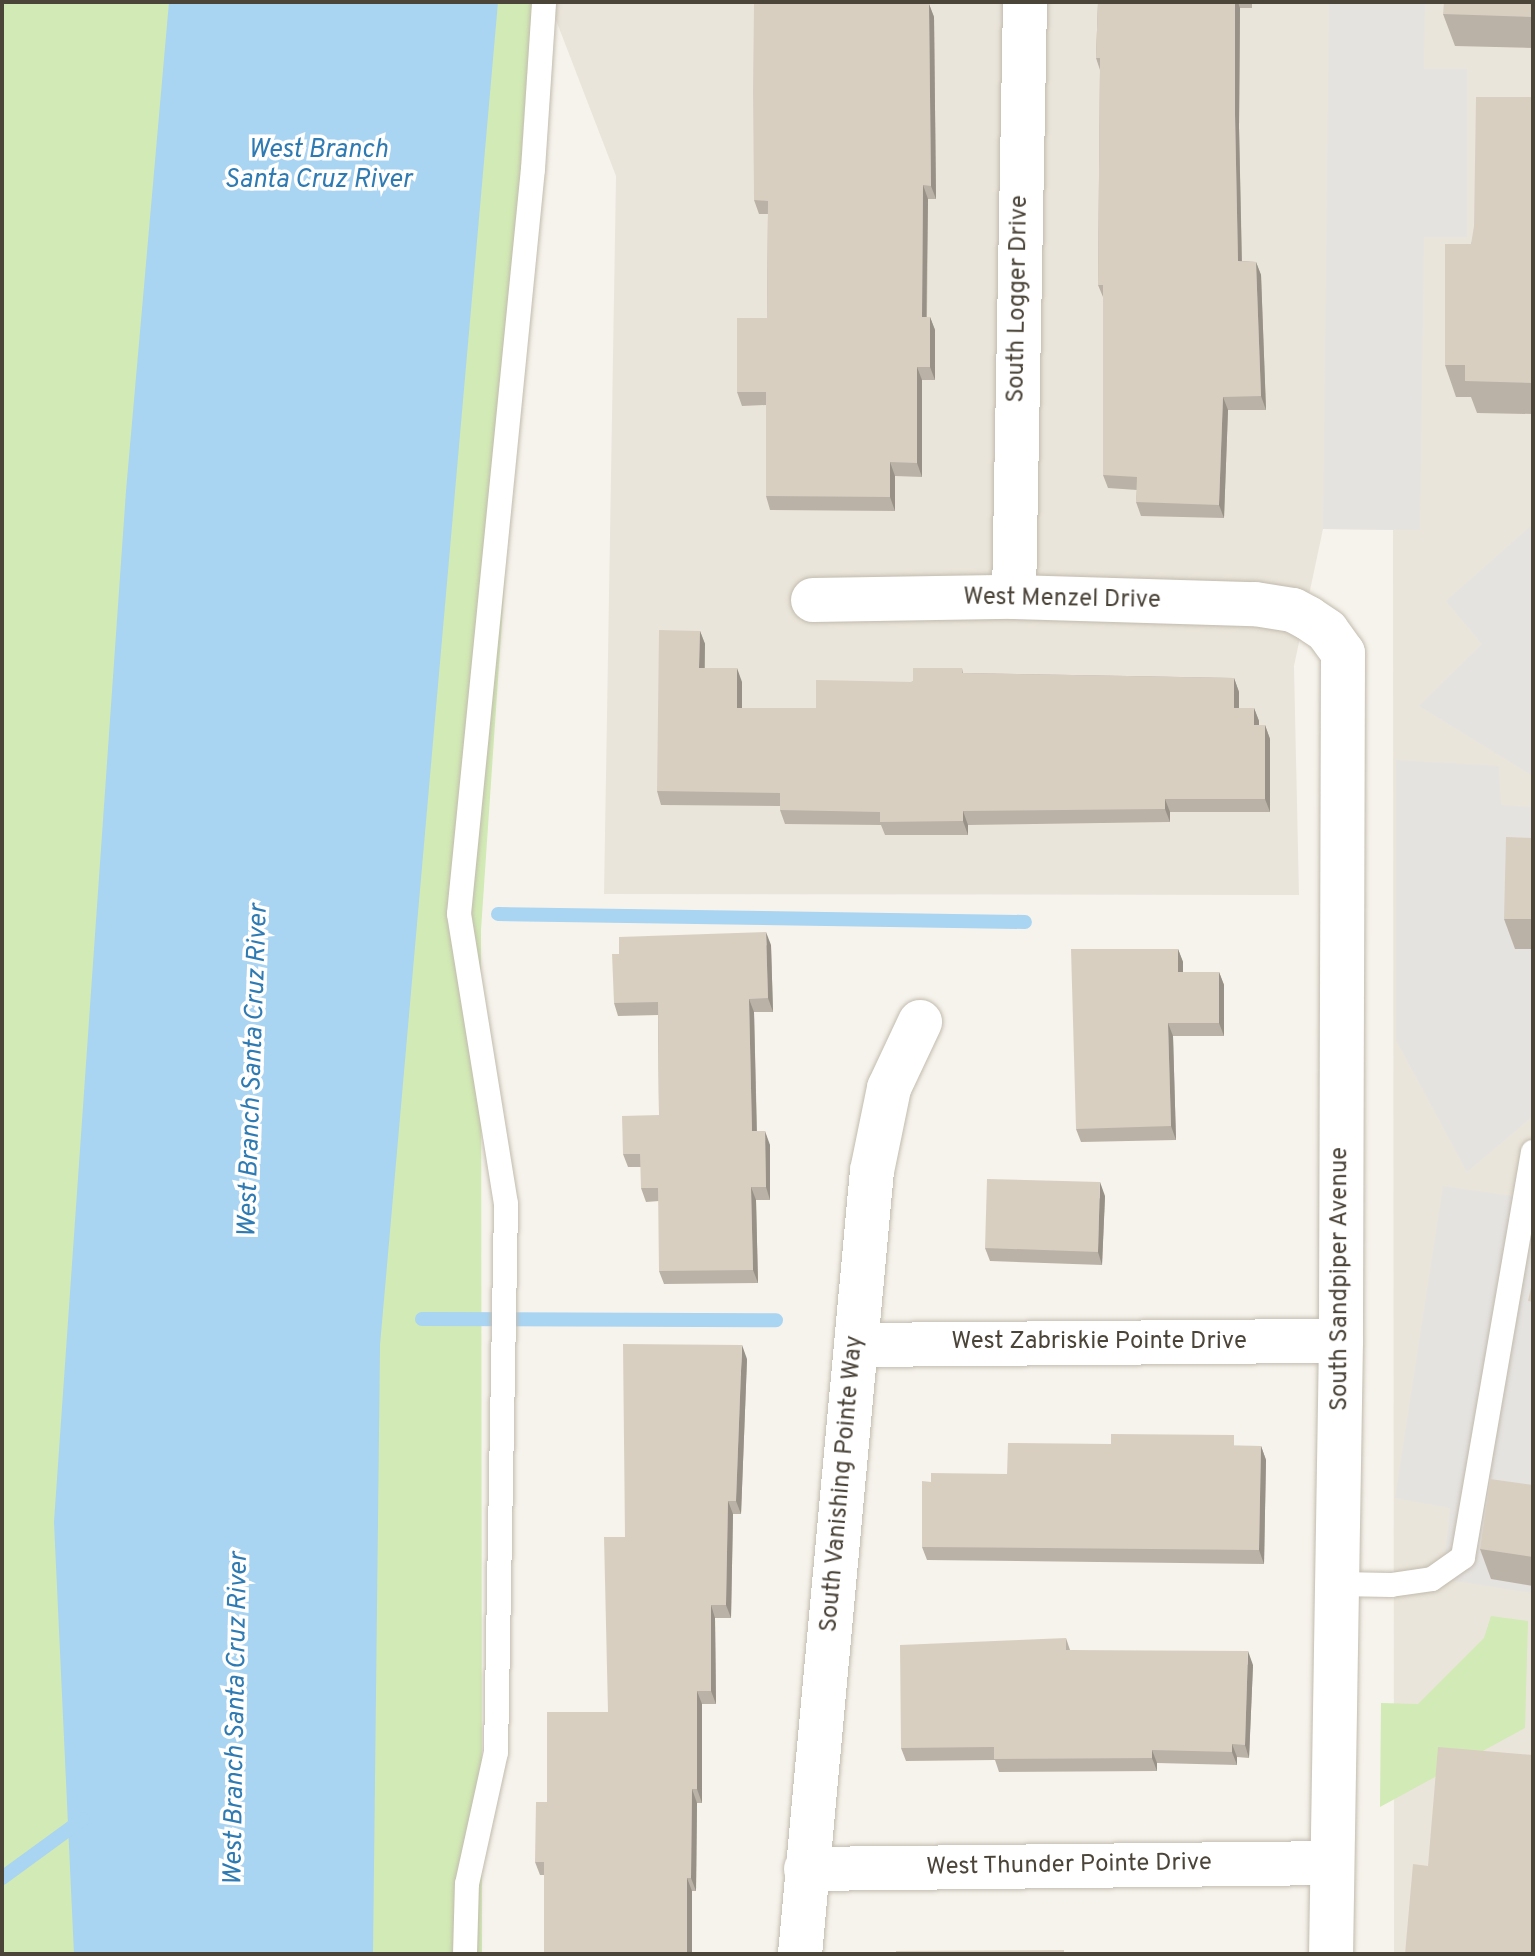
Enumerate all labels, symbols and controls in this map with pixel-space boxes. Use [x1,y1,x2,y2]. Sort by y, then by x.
water label: West Branch Santa Cruz River [224,135,412,196]
street label: South Logger Drive [1003,195,1035,403]
street label: West Menzel Drive [963,584,1161,616]
water label: West Branch Santa Cruz River [233,904,275,1238]
street label: South Sandpiper Avenue [1327,1146,1355,1412]
street label: West Zabriskie Pointe Drive [951,1329,1247,1357]
street label: South Vanishing Pointe Way [816,1334,870,1634]
water label: West Branch Santa Cruz River [218,1552,256,1886]
street label: West Thunder Pointe Drive [925,1849,1213,1883]

